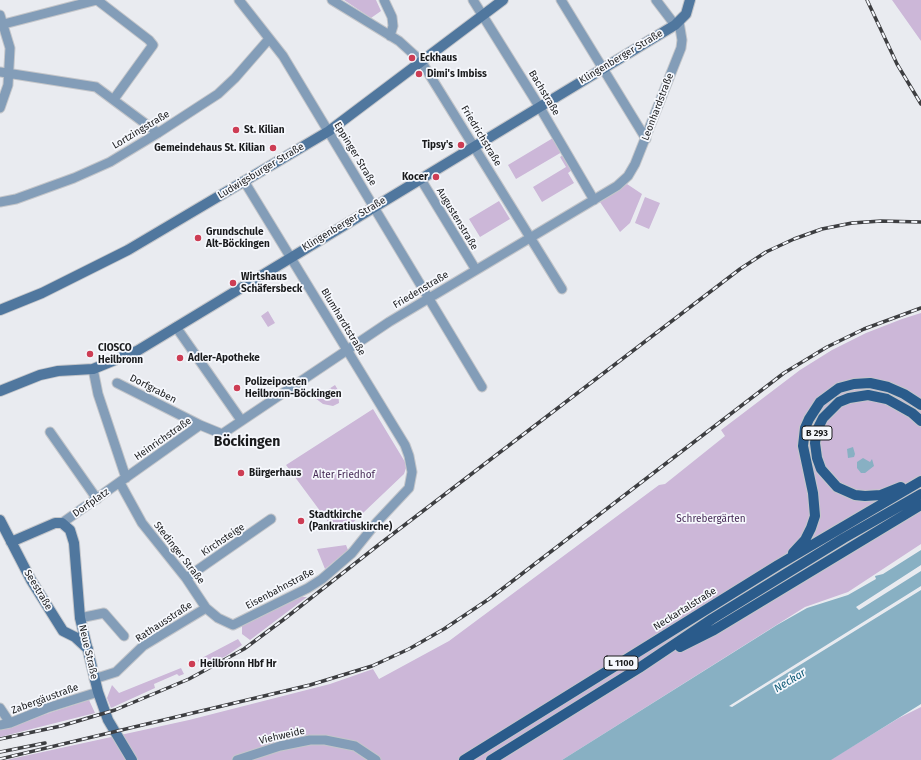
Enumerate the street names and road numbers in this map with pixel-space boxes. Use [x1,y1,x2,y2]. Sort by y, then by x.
street label: Klingenberger Straße [577,27,665,87]
street label: Bachstraße [526,68,562,118]
street label: Leonhardstraße [640,72,676,142]
street label: Friedrichstraße [458,104,504,168]
street label: Lortzingstraße [110,108,172,152]
street label: Eppinger Straße [331,120,379,188]
street label: Ludwigsburger Straße [216,141,306,201]
street label: Augustenstraße [434,186,480,252]
street label: Klingenberger Straße [300,194,388,254]
street label: Friedenstraße [391,269,451,311]
street label: Blumhardtstraße [318,286,368,358]
street label: Dorfgraben [128,372,178,406]
street label: Heinrichstraße [132,415,194,463]
road number: B 293 [802,426,832,440]
street label: Dorfplatz [70,486,112,520]
street label: Stedinger Straße [151,520,207,586]
street label: Kirchsteige [199,521,247,559]
street label: Eisenbahnstraße [244,566,316,612]
street label: Seestraße [21,568,55,612]
street label: Neckartalstraße [651,585,719,633]
street label: Rathausstraße [133,599,195,645]
street label: Neue Straße [76,624,100,680]
road number: L 1100 [604,656,638,670]
street label: Zabergäustraße [10,681,80,717]
street label: Viehweide [258,725,306,747]

